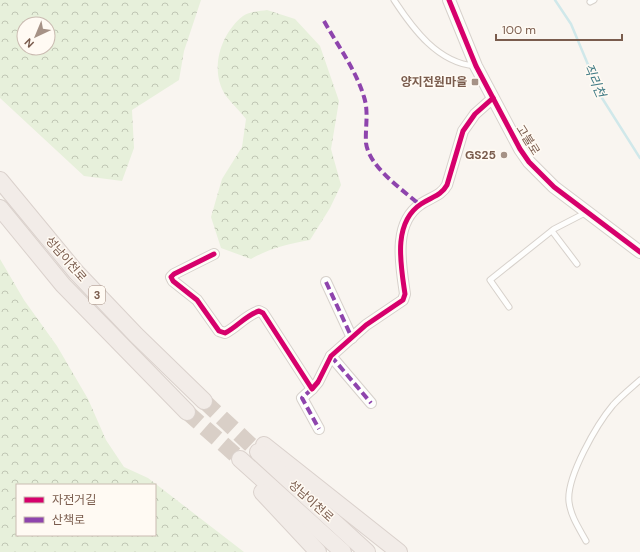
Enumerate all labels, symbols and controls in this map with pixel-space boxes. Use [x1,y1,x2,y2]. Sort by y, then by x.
north arrow [16,16,56,56]
scale bar [496,16,622,42]
text: 100 m [502,22,536,38]
text: N [21,35,37,51]
water label: 직리천 [579,60,610,101]
place label: 양지전원마을 [401,74,467,90]
marker: 양지전원마을 [470,77,480,87]
street label: 고불로 [512,122,544,158]
place label: GS25 [465,147,496,163]
marker: GS25 [499,150,509,160]
street label: 성남이천로 [42,233,90,285]
road number: 3 [89,286,105,304]
street label: 성남이천로 [285,477,337,525]
legend [16,484,156,536]
text: 자전거길 [52,492,96,508]
text: 산책로 [52,512,85,528]

